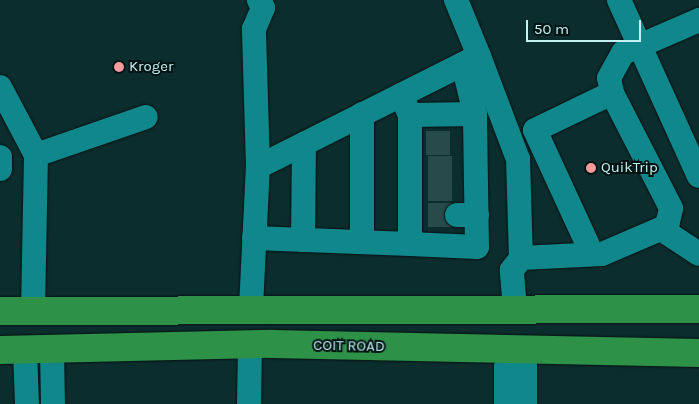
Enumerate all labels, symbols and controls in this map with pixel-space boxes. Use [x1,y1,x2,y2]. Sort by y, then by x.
scale bar [529,10,644,42]
text: 50 m [534,20,569,38]
place label: Kroger [129,58,173,76]
marker: Kroger [113,61,125,73]
place label: QuikTrip [601,159,658,177]
marker: QuikTrip [585,162,597,174]
street label: COIT ROAD [313,336,385,356]

